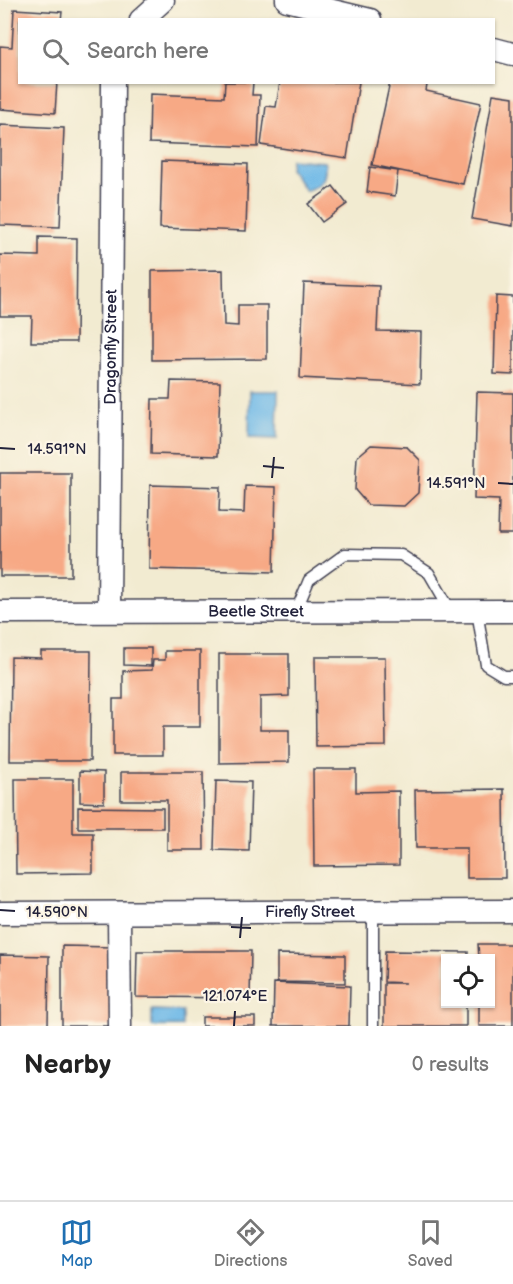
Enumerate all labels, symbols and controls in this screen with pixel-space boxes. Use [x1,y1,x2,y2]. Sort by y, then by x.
search box [18,18,495,84]
icon: search [39,35,72,68]
text: Search here [87,38,209,65]
street label: Dragonfly Street [101,289,121,405]
text: 14.591°N [27,440,87,459]
text: 14.591°N [426,474,486,493]
street label: Beetle Street [208,602,304,621]
street label: Firefly Street [265,902,355,921]
text: 14.590°N [26,903,88,922]
map controls [441,954,495,1008]
button: locate [441,954,495,1008]
text: 121.074°E [203,987,267,1006]
text: Nearby [24,1050,111,1081]
text: 0 results [412,1053,489,1077]
tab: Map [60,1216,93,1271]
tab: Directions [214,1216,287,1271]
tab: Saved [408,1216,453,1271]

